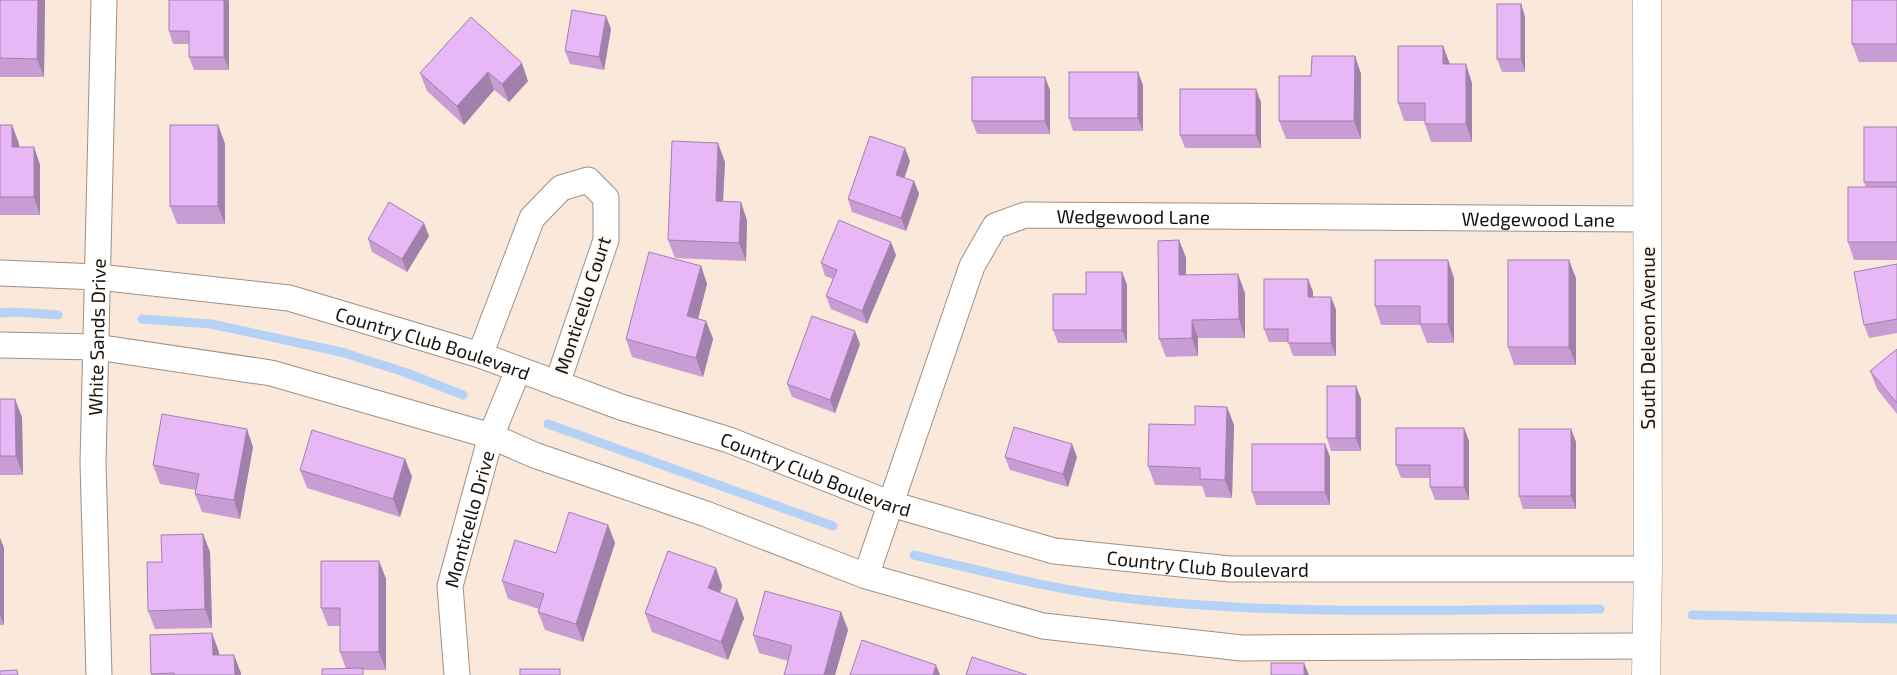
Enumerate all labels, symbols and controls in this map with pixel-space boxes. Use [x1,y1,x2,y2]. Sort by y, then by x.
street label: Wedgewood Lane [1057,204,1210,228]
street label: Wedgewood Lane [1462,206,1615,230]
street label: Monticello Court [549,233,615,377]
street label: South Deleon Avenue [1636,247,1659,429]
street label: White Sands Drive [83,258,109,416]
street label: Country Club Boulevard [333,301,534,384]
street label: Country Club Boulevard [718,427,914,521]
street label: Monticello Drive [439,448,498,590]
street label: Country Club Boulevard [1106,545,1309,581]

